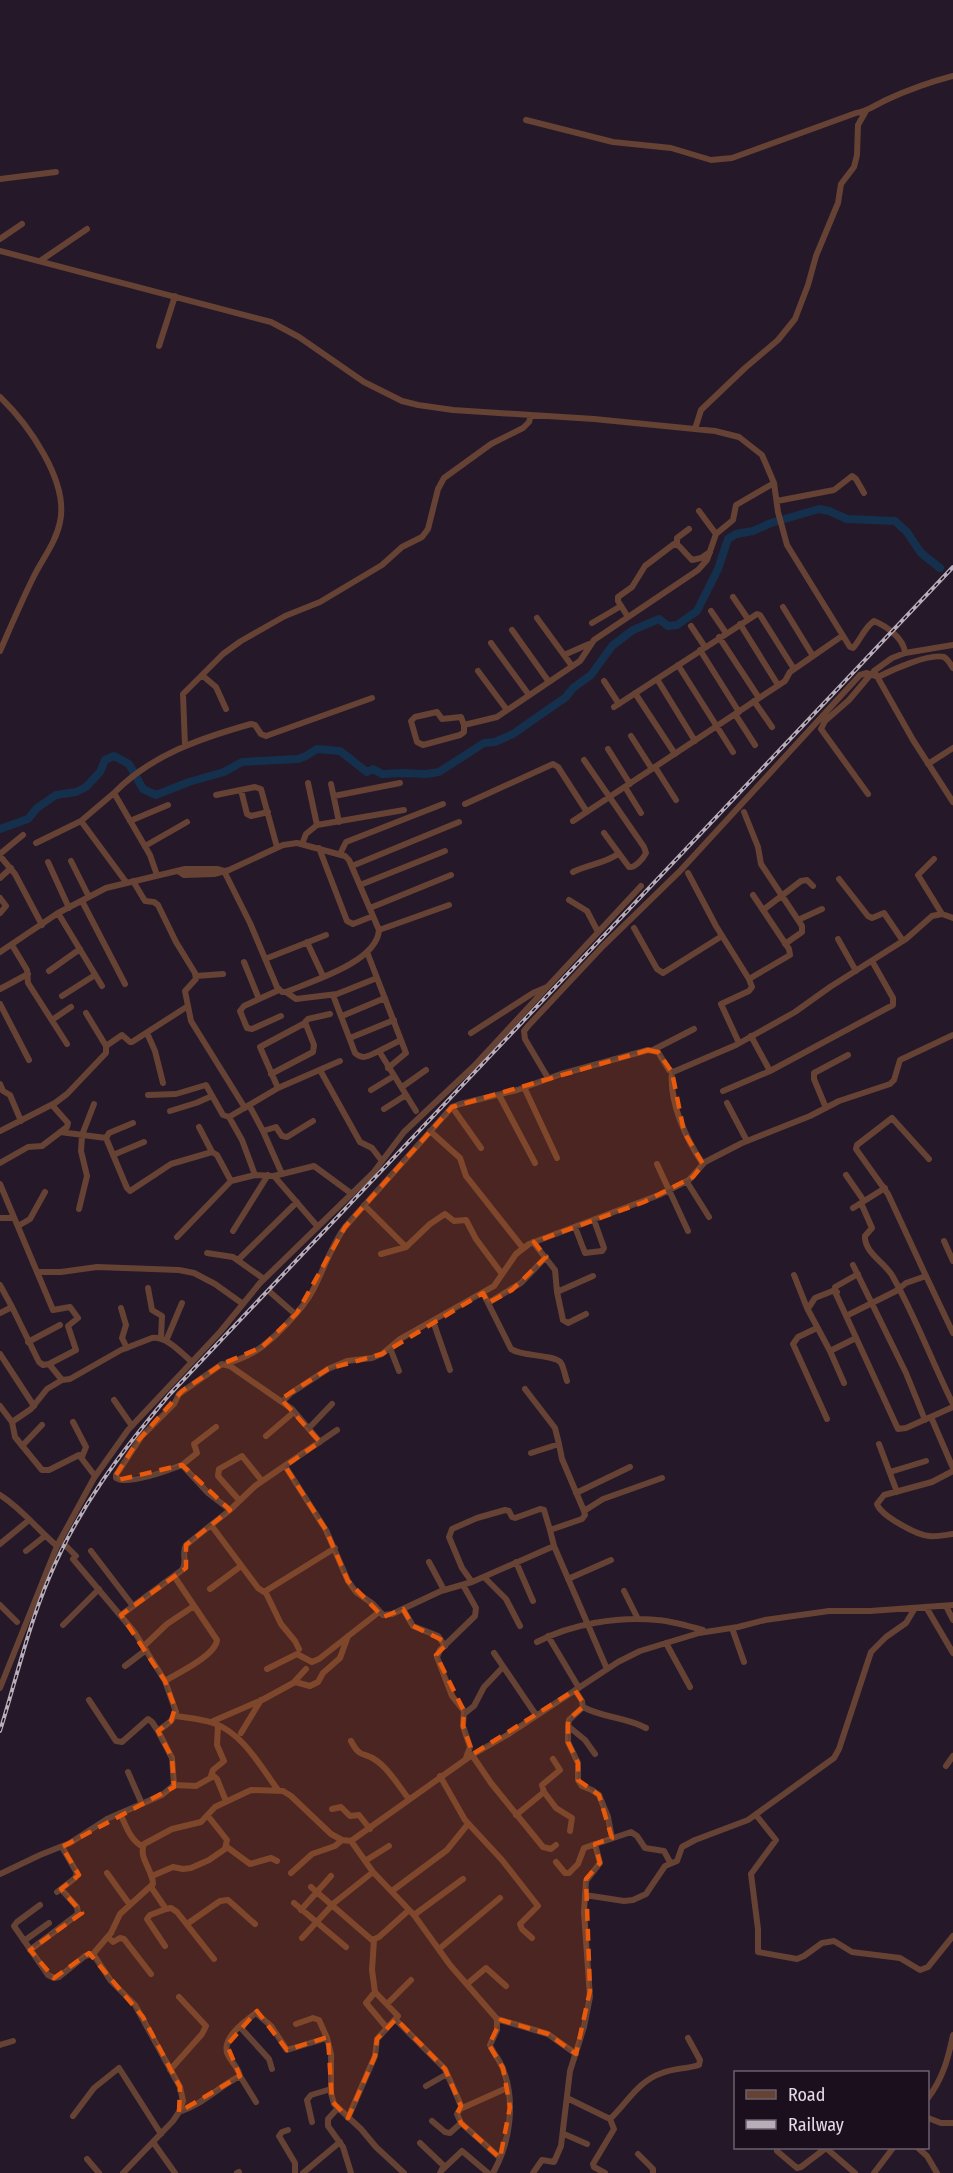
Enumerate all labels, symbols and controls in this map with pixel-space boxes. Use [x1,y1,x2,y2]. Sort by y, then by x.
legend [734,2071,929,2149]
text: Road [788,2084,825,2106]
text: Railway [788,2114,844,2136]

